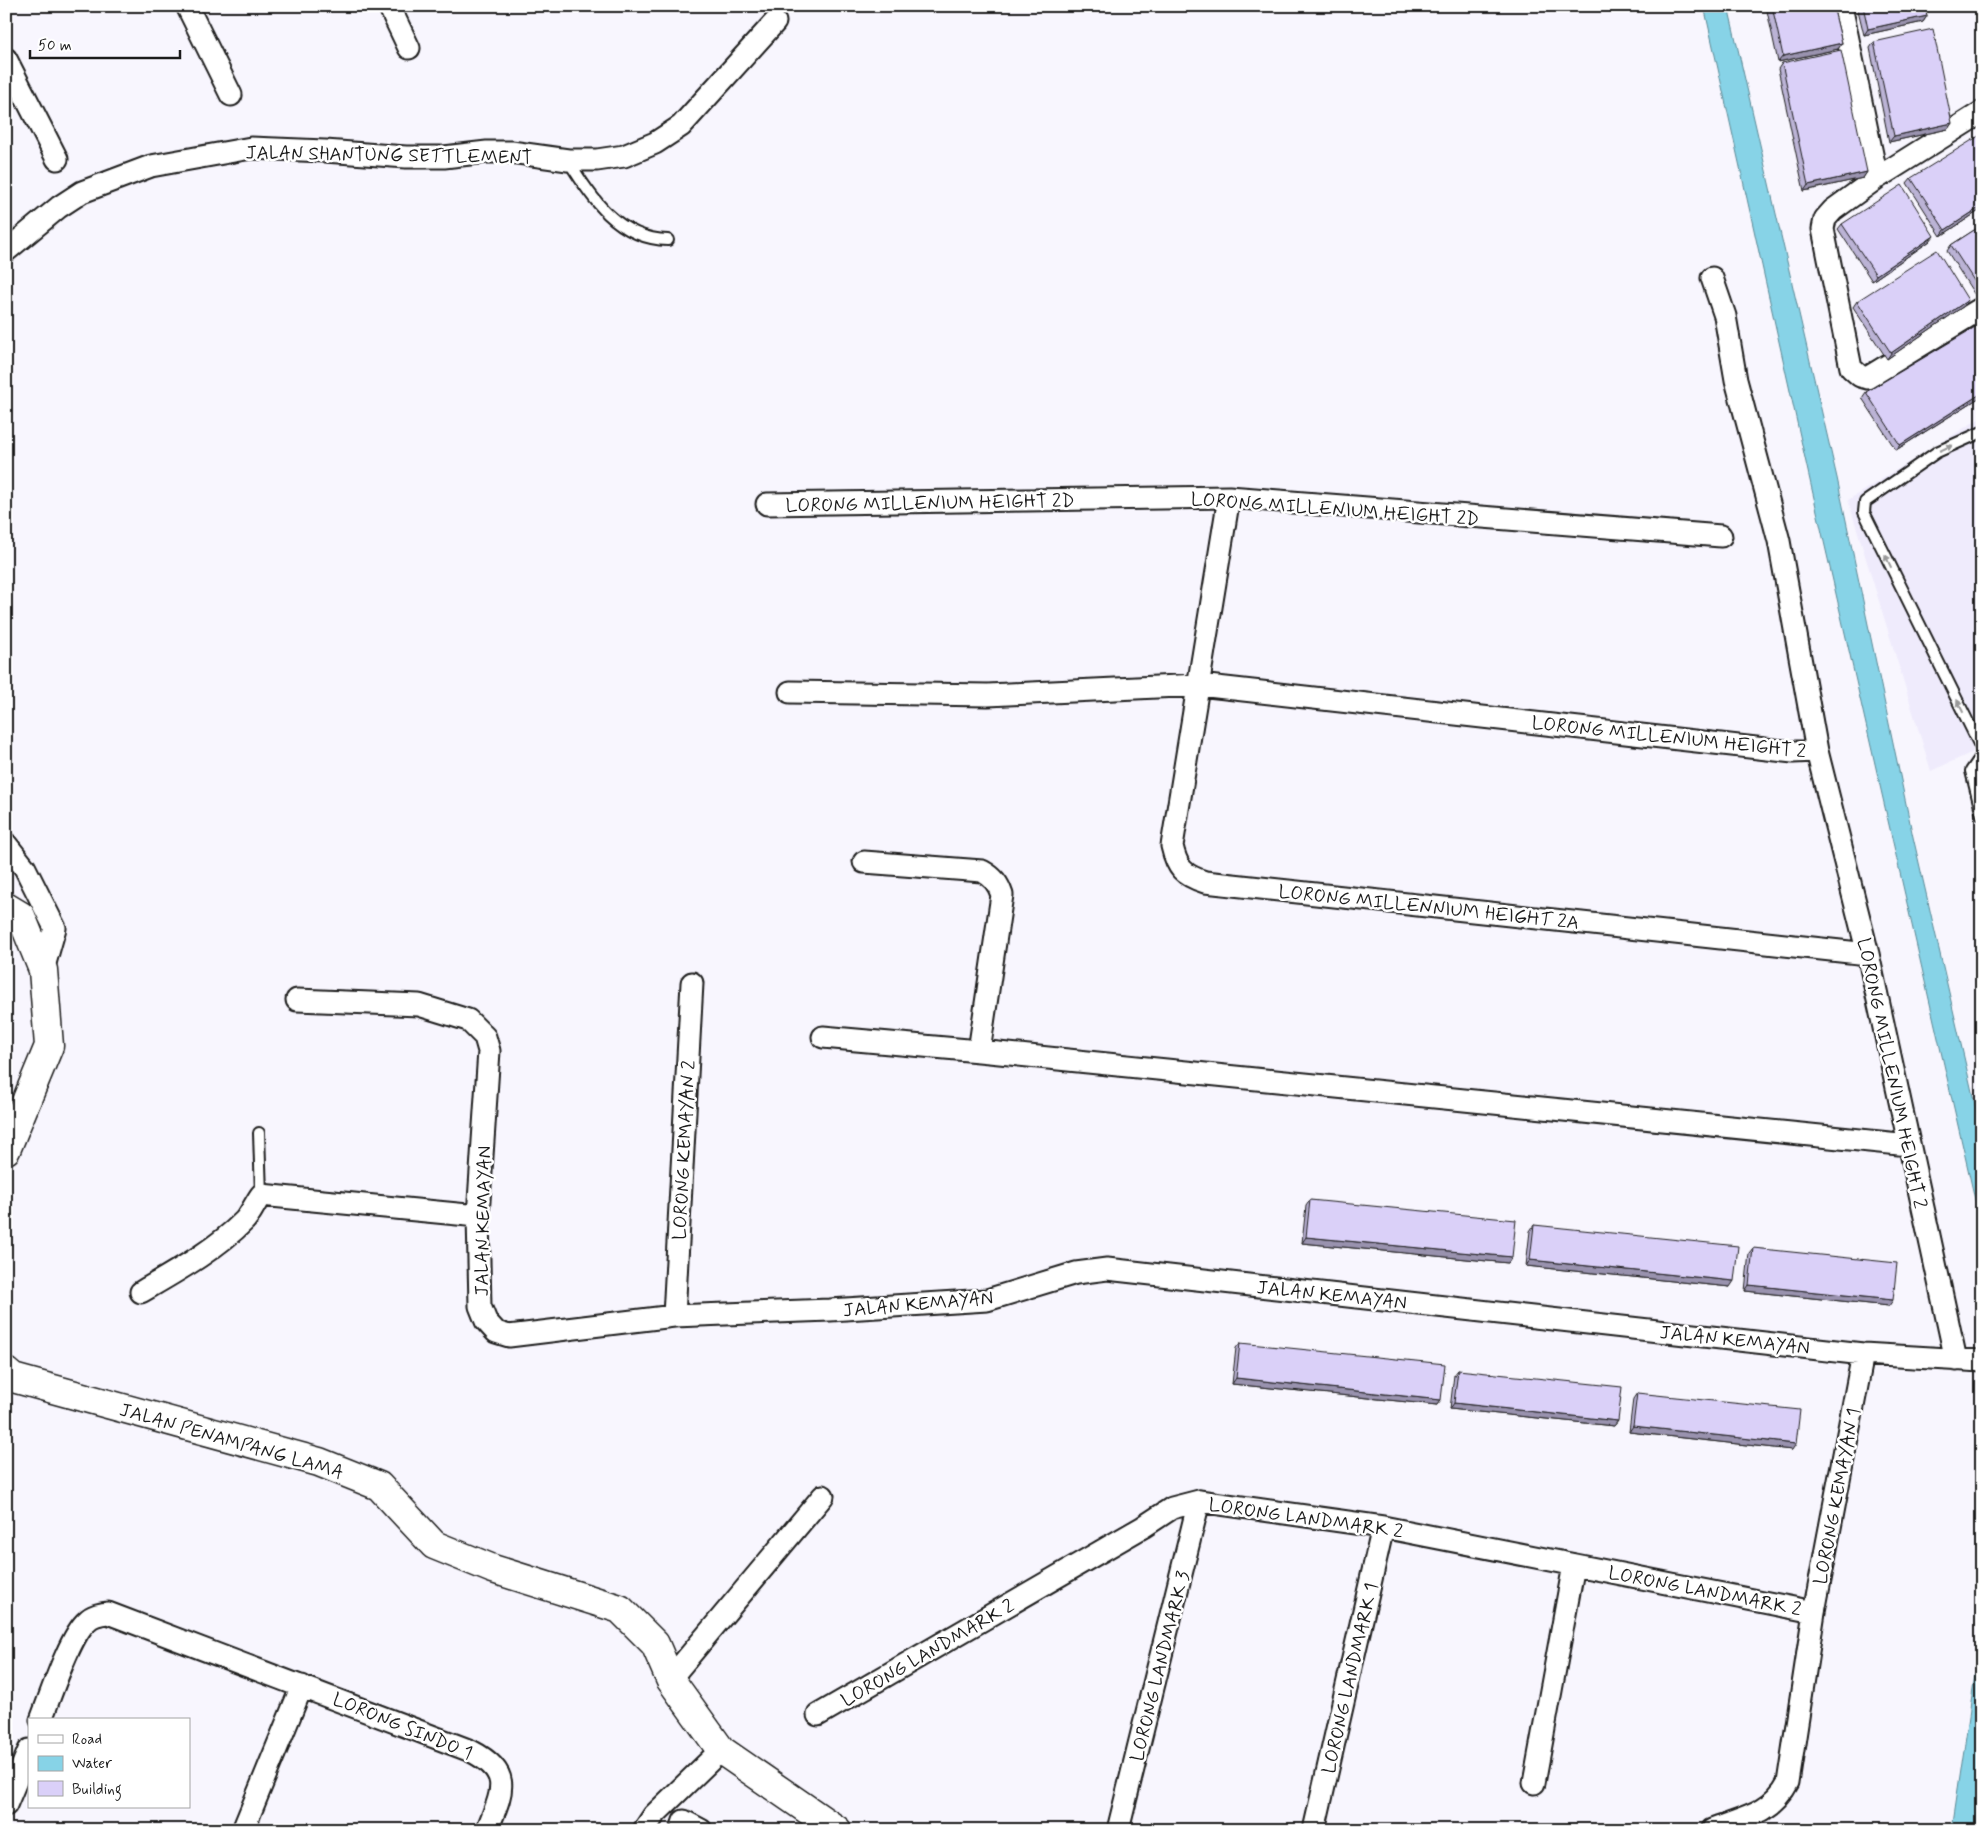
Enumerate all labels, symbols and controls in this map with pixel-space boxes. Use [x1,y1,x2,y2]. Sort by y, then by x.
scale bar [30,28,180,60]
text: 50 m [38,36,72,56]
street label: JALAN SHANTUNG SETTLEMENT [245,140,533,171]
one-way arrow [1939,443,1954,452]
street label: LORONG MILLENIUM HEIGHT 2D [1190,487,1480,532]
street label: LORONG MILLENIUM HEIGHT 2D [785,488,1075,519]
one-way arrow [1884,554,1892,568]
one-way arrow [1956,699,1964,713]
street label: LORONG MILLENIUM HEIGHT 2 [1530,711,1807,764]
street label: LORONG MILLENNIUM HEIGHT 2A [1277,879,1580,936]
street label: LORONG MILLENIUM HEIGHT 2 [1851,936,1932,1211]
street label: LORONG KEMAYAN 2 [667,1060,702,1241]
street label: JALAN KEMAYAN [470,1145,497,1297]
street label: JALAN KEMAYAN [1256,1275,1408,1316]
street label: JALAN KEMAYAN [842,1285,994,1324]
street label: JALAN KEMAYAN [1659,1320,1811,1361]
street label: JALAN PENAMPANG LAMA [117,1397,347,1485]
street label: LORONG KEMAYAN 1 [1808,1406,1867,1587]
street label: LORONG LANDMARK 2 [1207,1492,1404,1544]
street label: LORONG LANDMARK 2 [1606,1561,1803,1622]
street label: LORONG LANDMARK 3 [1125,1568,1196,1764]
street label: LORONG LANDMARK 1 [1316,1581,1385,1776]
street label: LORONG LANDMARK 2 [837,1594,1019,1713]
street label: LORONG SINDO 1 [329,1687,476,1766]
legend [28,1718,190,1808]
text: Road [72,1730,102,1750]
text: Water [72,1754,112,1774]
text: Building [72,1780,122,1801]

